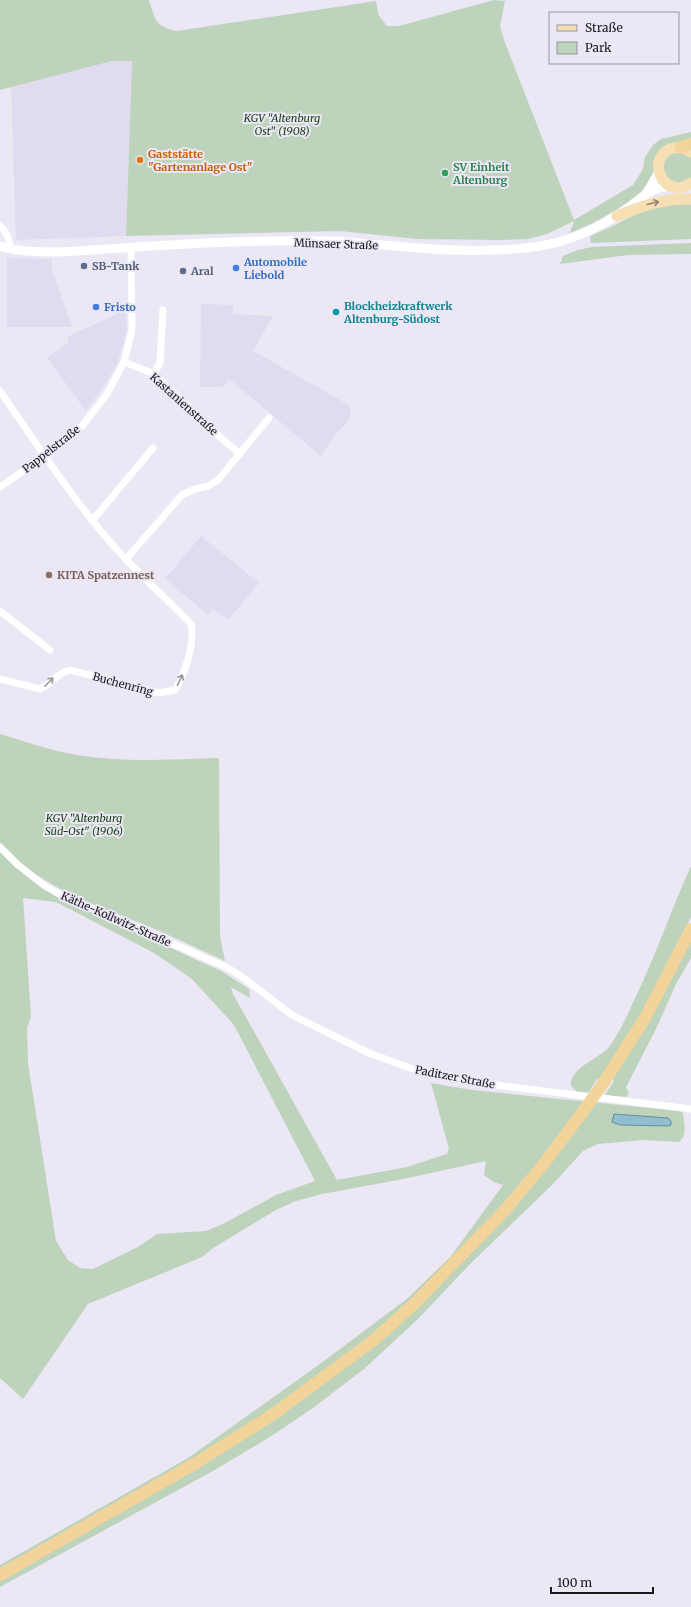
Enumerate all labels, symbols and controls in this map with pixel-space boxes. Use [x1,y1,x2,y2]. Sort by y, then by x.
legend [549,12,679,64]
text: Straße [585,20,623,35]
text: Park [585,40,612,55]
park label: KGV "Altenburg Ost" (1908) [243,111,320,138]
place label: Gaststätte "Gartenanlage Ost" [148,147,253,174]
marker: Gaststätte "Gartenanlage Ost" [135,155,145,165]
place label: SV Einheit Altenburg [452,160,510,187]
marker: SV Einheit Altenburg [440,168,450,178]
one-way arrow [646,199,659,206]
street label: Münsaer Straße [294,236,379,252]
place label: Automobile Liebold [243,255,307,282]
place label: SB-Tank [92,259,140,273]
marker: SB-Tank [79,261,89,271]
marker: Automobile Liebold [231,263,241,273]
place label: Aral [190,264,214,278]
marker: Aral [178,266,188,276]
place label: Blockheizkraftwerk Altenburg-Südost [343,299,453,326]
place label: Fristo [104,300,136,314]
marker: Fristo [91,302,101,312]
marker: Blockheizkraftwerk Altenburg-Südost [331,307,341,317]
street label: Kastanienstraße [147,370,221,438]
street label: Pappelstraße [19,422,83,476]
place label: KITA Spatzennest [57,568,155,582]
marker: KITA Spatzennest [44,570,54,580]
street label: Buchenring [91,669,155,699]
one-way arrow [177,675,184,687]
one-way arrow [45,677,54,687]
park label: KGV "Altenburg Süd-Ost" (1906) [45,811,123,838]
street label: Käthe-Kollwitz-Straße [59,888,173,950]
street label: Paditzer Straße [414,1062,496,1092]
scale bar [551,1569,653,1595]
text: 100 m [557,1575,592,1590]

